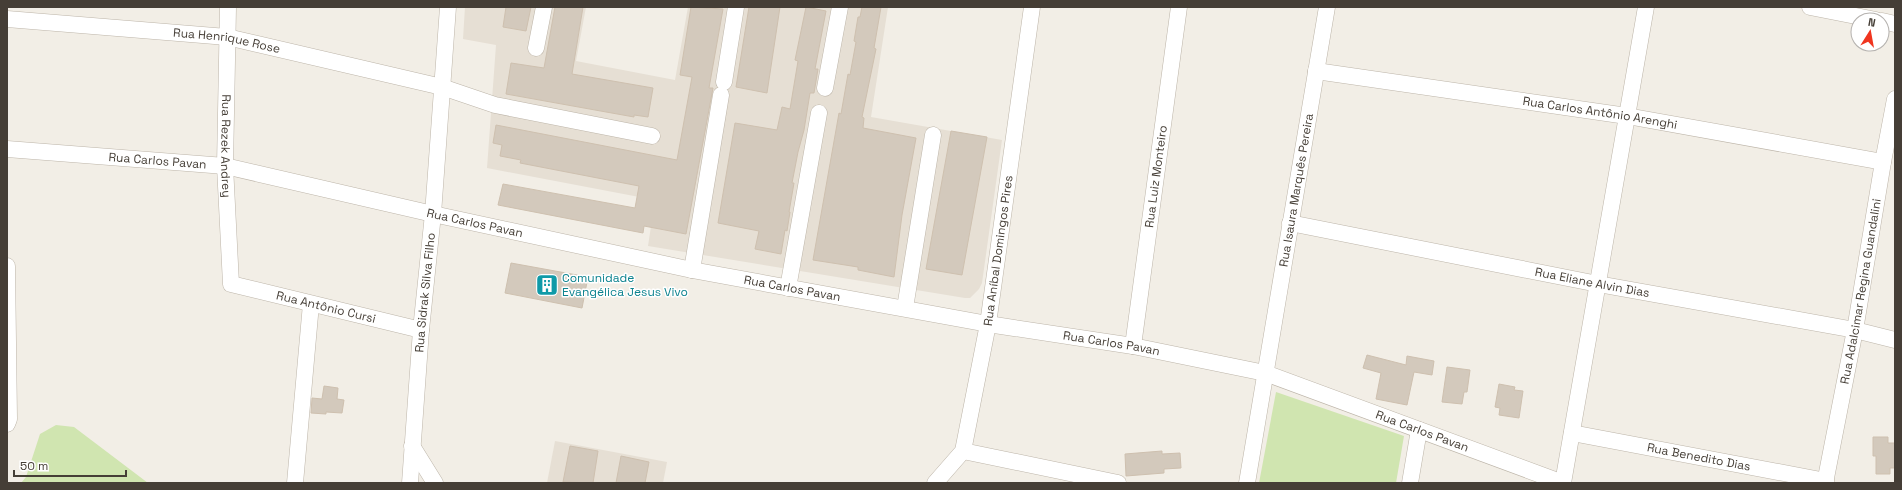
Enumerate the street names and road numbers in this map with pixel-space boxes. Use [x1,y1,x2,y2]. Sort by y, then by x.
street label: Rua Henrique Rose [173,25,282,57]
street label: Rua Carlos Antônio Arenghi [1522,93,1679,133]
street label: Rua Rezek Andrey [217,94,235,198]
street label: Rua Isaura Marquês Pereira [1275,112,1317,268]
street label: Rua Luiz Monteiro [1141,124,1171,229]
street label: Rua Carlos Pavan [108,149,207,173]
street label: Rua Aníbal Domingos Pires [980,174,1017,327]
street label: Rua Adalcimar Regina Guandalini [1837,197,1885,385]
street label: Rua Carlos Pavan [425,205,525,241]
street label: Rua Sidrak Silva Filho [411,232,439,353]
street label: Rua Eliane Alvin Dias [1533,264,1651,301]
street label: Rua Carlos Pavan [743,272,842,305]
street label: Rua Antônio Cursi [275,287,378,327]
street label: Rua Carlos Pavan [1062,327,1161,359]
street label: Rua Carlos Pavan [1373,407,1471,456]
street label: Rua Benedito Dias [1646,439,1752,475]

